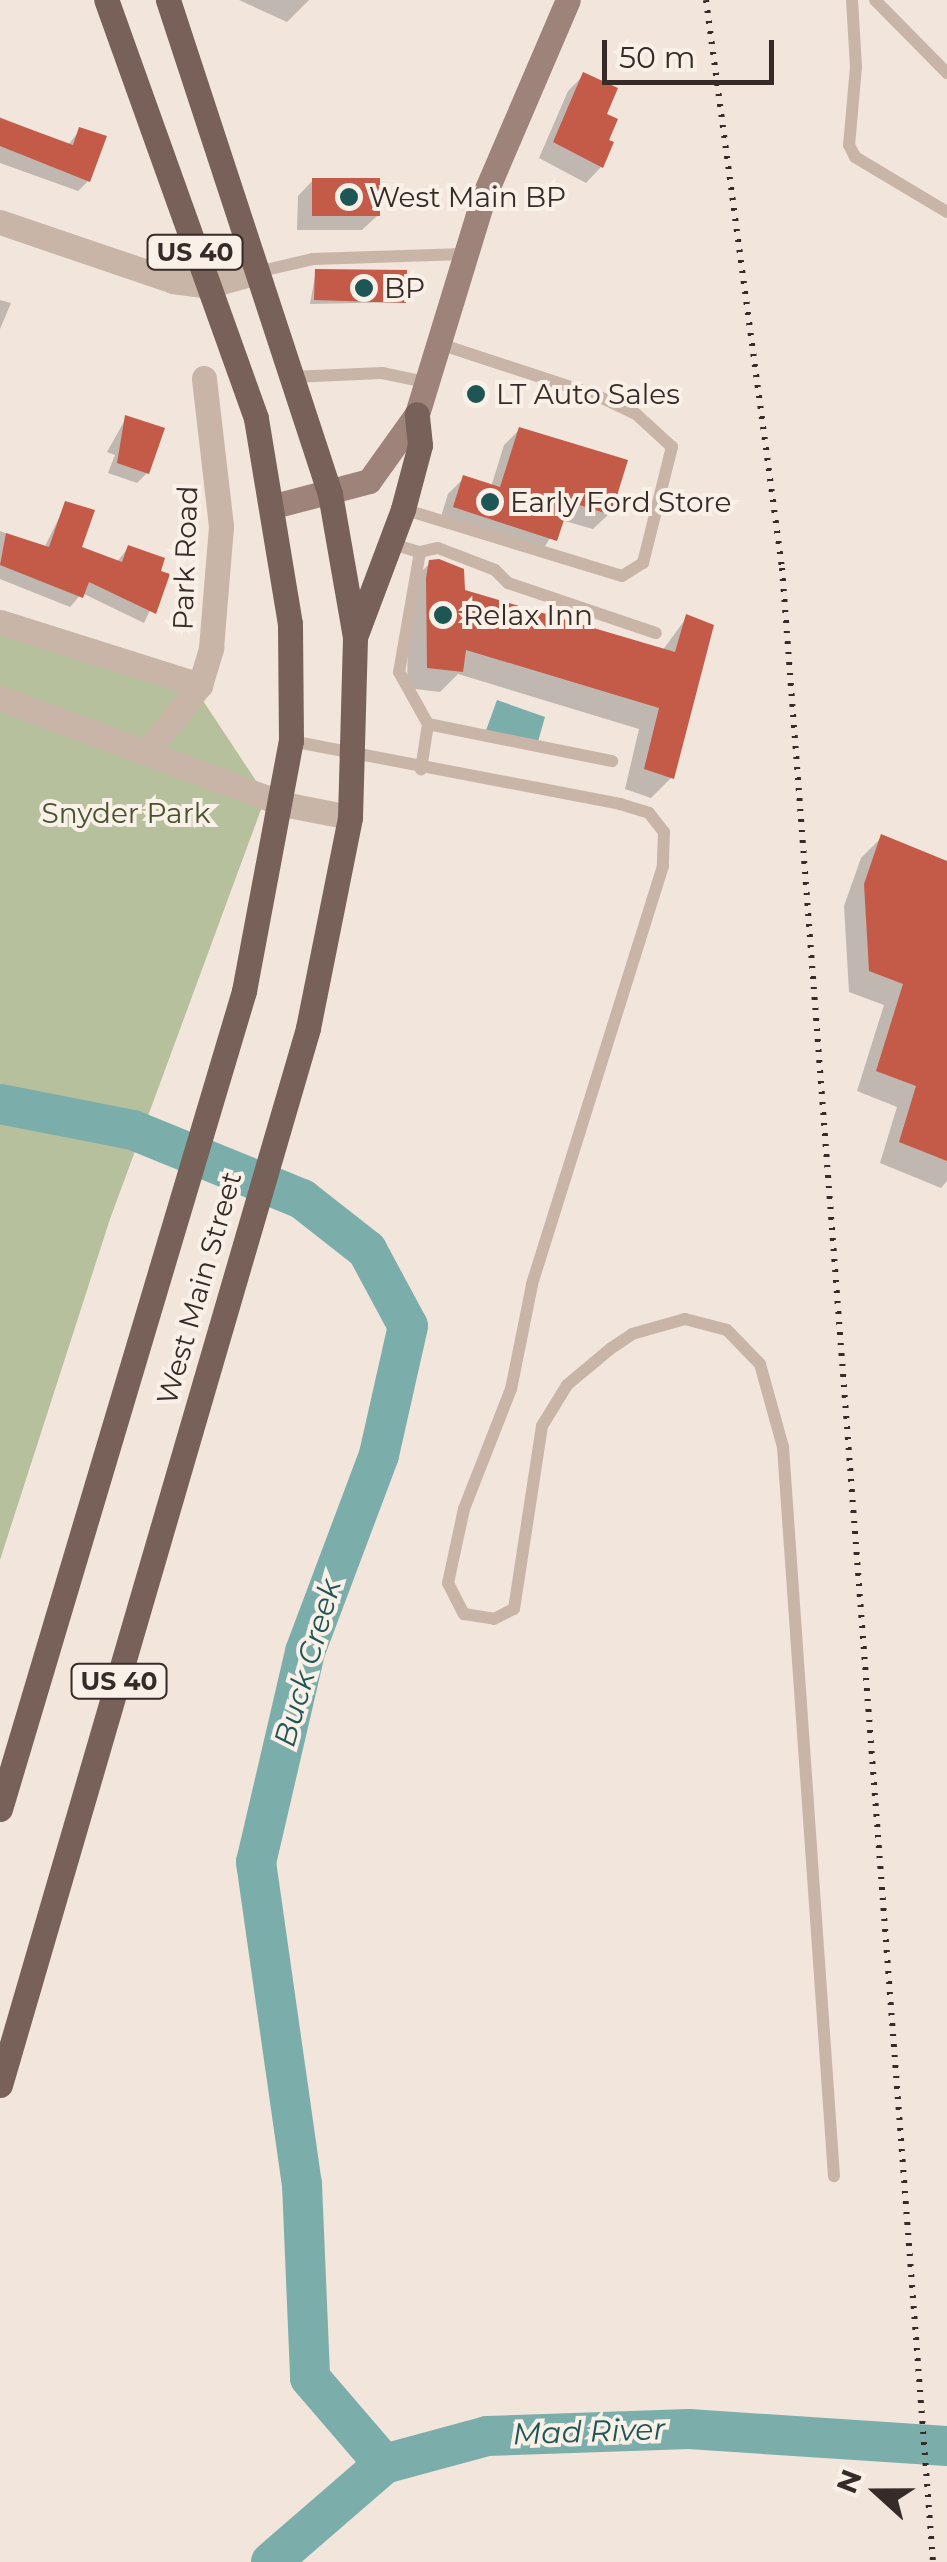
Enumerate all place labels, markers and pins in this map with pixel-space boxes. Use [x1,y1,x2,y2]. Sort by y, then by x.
place label: West Main BP [369,180,566,214]
marker: West Main BP [338,186,360,208]
place label: BP [384,271,425,305]
marker: BP [353,277,375,299]
place label: LT Auto Sales [496,377,680,411]
marker: LT Auto Sales [465,383,487,405]
place label: Early Ford Store [510,485,731,519]
marker: Early Ford Store [479,491,501,513]
place label: Relax Inn [463,598,593,632]
marker: Relax Inn [432,604,454,626]

